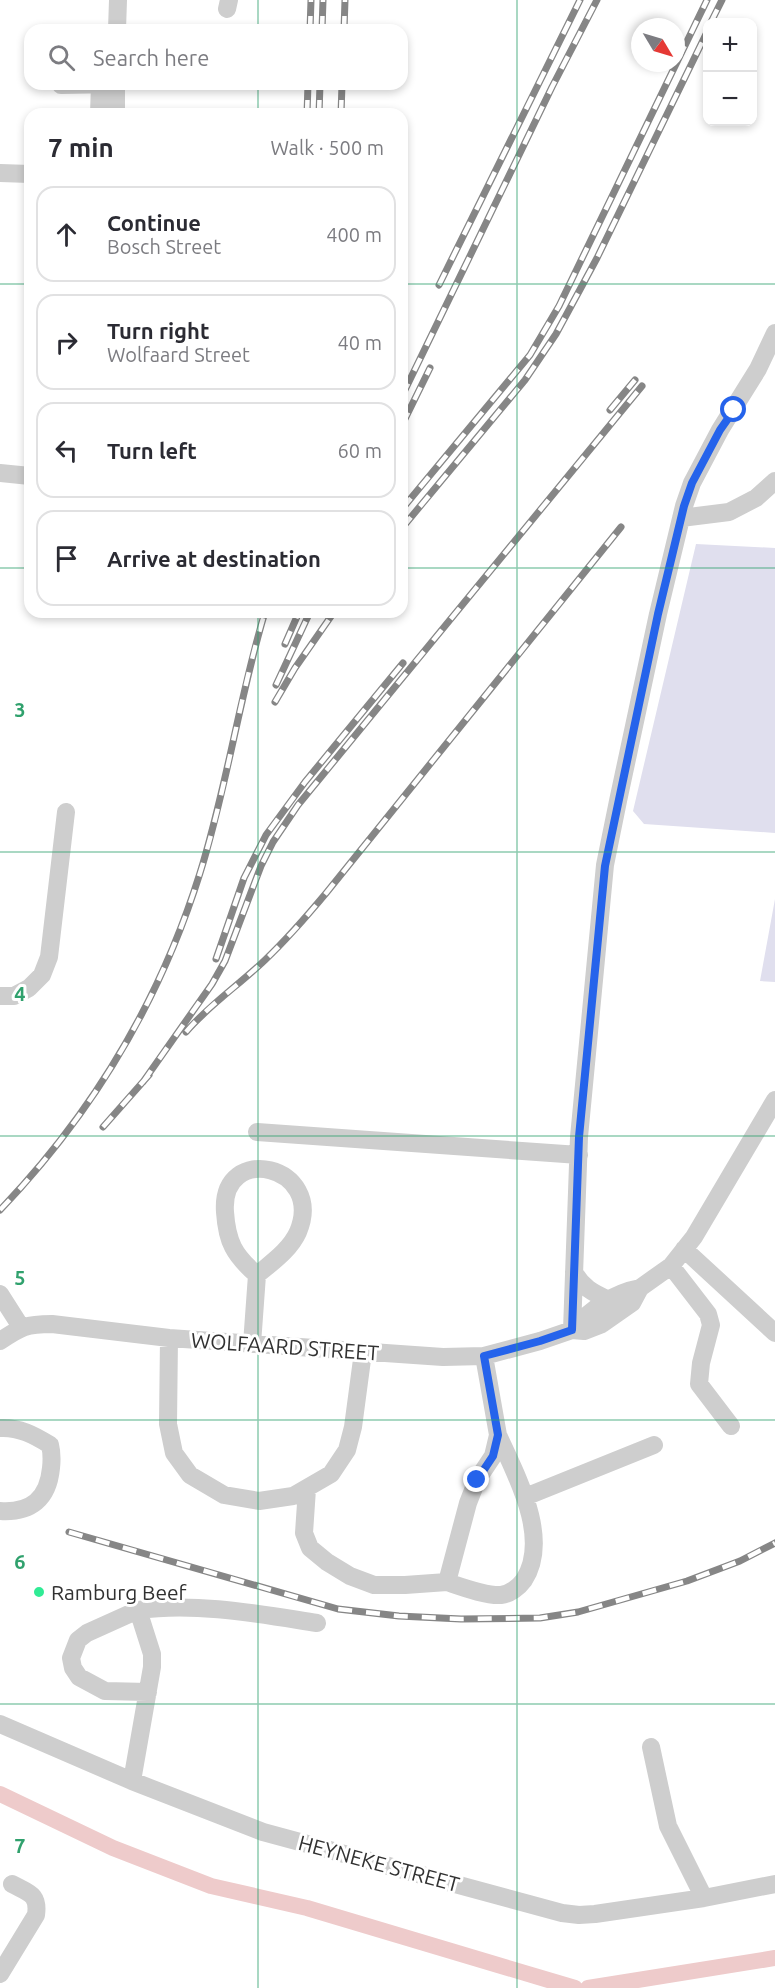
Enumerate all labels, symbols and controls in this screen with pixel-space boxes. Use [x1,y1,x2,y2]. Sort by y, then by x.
north arrow [631,18,685,72]
map controls [703,18,757,126]
button: + [703,18,757,72]
search box [24,24,408,90]
icon: search [45,41,78,74]
text: Search here [93,45,209,70]
button: − [703,72,757,126]
text: 7 min [48,133,114,162]
text: Walk · 500 m [271,136,384,159]
text: Continue [107,210,201,235]
icon: ahead [50,218,83,251]
text: 400 m [326,223,382,246]
text: Bosch Street [107,235,221,258]
text: Turn right [107,318,209,343]
icon: right [50,326,83,359]
text: 40 m [338,331,382,354]
text: Wolfaard Street [107,343,250,366]
route start [720,396,746,422]
icon: left [50,434,83,467]
text: Turn left [107,438,197,463]
text: 60 m [338,439,382,462]
icon: arrive [50,542,83,575]
text: Arrive at destination [107,546,321,571]
text: 3 [14,698,26,721]
text: 4 [14,982,26,1005]
text: 5 [14,1266,26,1289]
street label: WOLFAARD STREET [190,1327,380,1365]
route end [463,1466,489,1492]
text: 6 [14,1550,26,1573]
place label: Ramburg Beef [51,1580,188,1604]
marker: Ramburg Beef [32,1585,46,1599]
street label: HEYNEKE STREET [296,1830,462,1896]
text: 7 [14,1834,26,1857]

